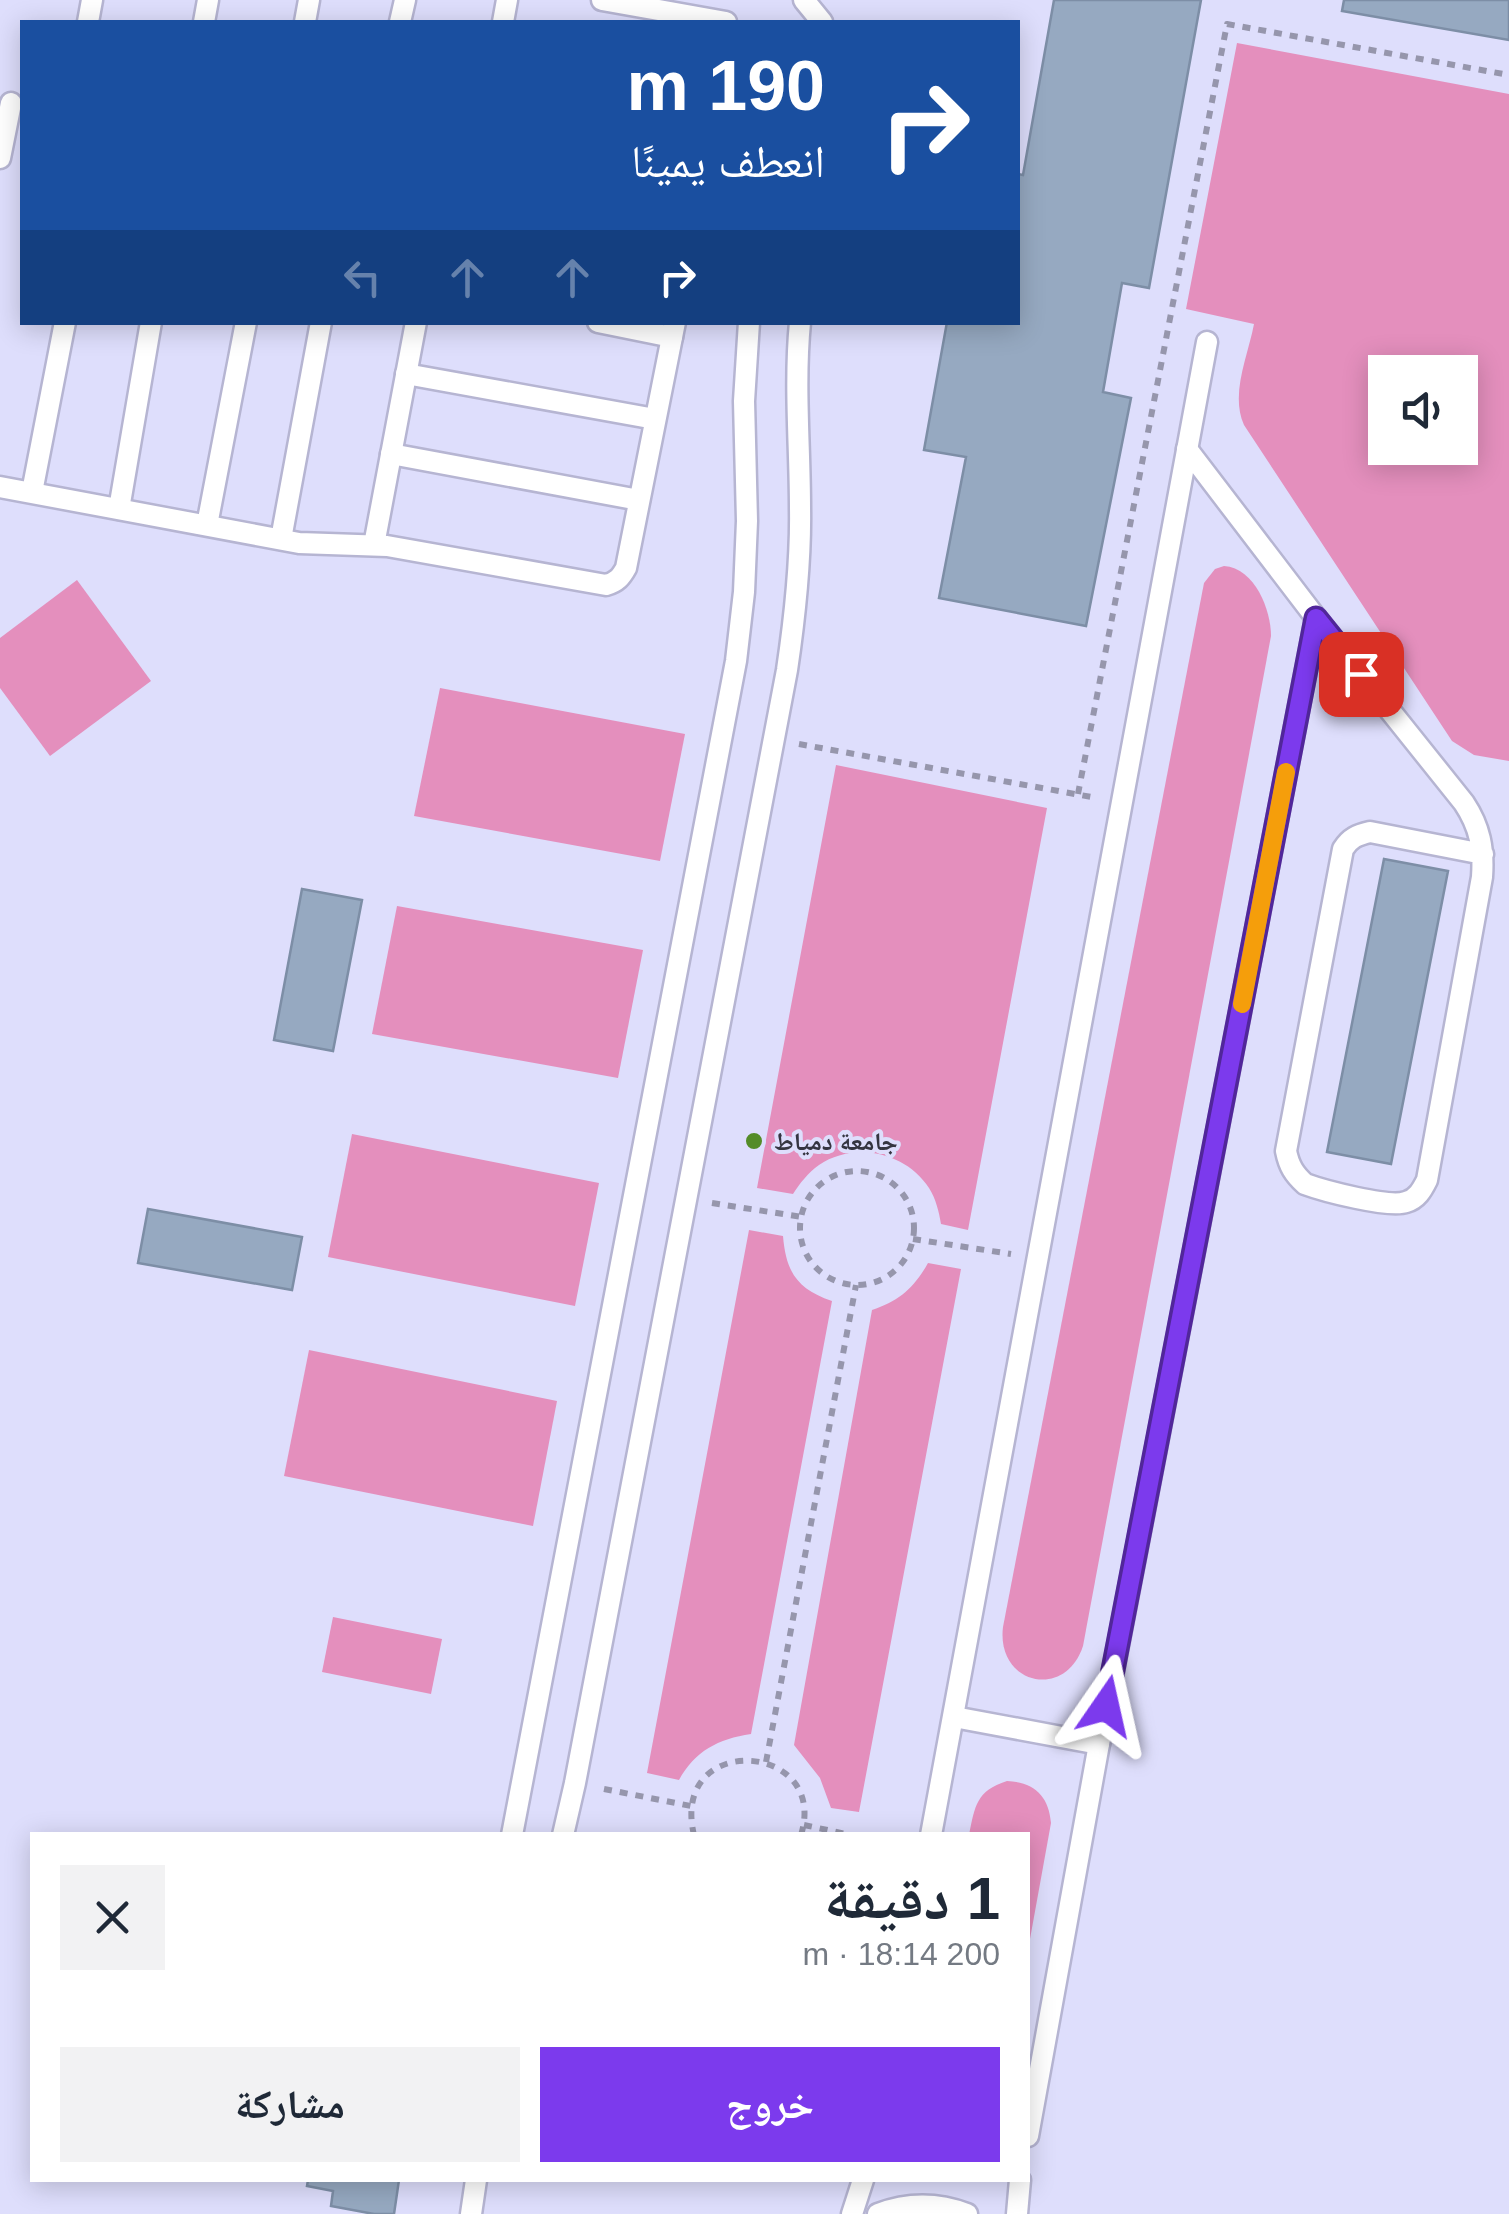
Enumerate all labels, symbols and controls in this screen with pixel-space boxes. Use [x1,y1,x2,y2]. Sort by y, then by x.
text: 190 m [627,47,825,125]
icon: right [860,60,990,190]
text: انعطف يمينًا [631,136,825,187]
icon: left [335,250,390,305]
icon: ahead [440,250,495,305]
icon: ahead [545,250,600,305]
icon: right [650,250,705,305]
map controls [1368,355,1478,465]
button: sound [1368,355,1478,465]
pin [1319,632,1404,717]
icon: arrive [1334,647,1389,702]
place label: جامعة دمياط [774,1127,898,1156]
marker: جامعة دمياط [743,1130,765,1152]
position arrow [1054,1654,1158,1758]
button: close [60,1865,165,1970]
text: 1 دقيقة [824,1865,1000,1932]
text: 200 m · 18:14 [803,1936,1000,1972]
button: مشاركة [60,2047,520,2162]
button: خروج [540,2047,1000,2162]

